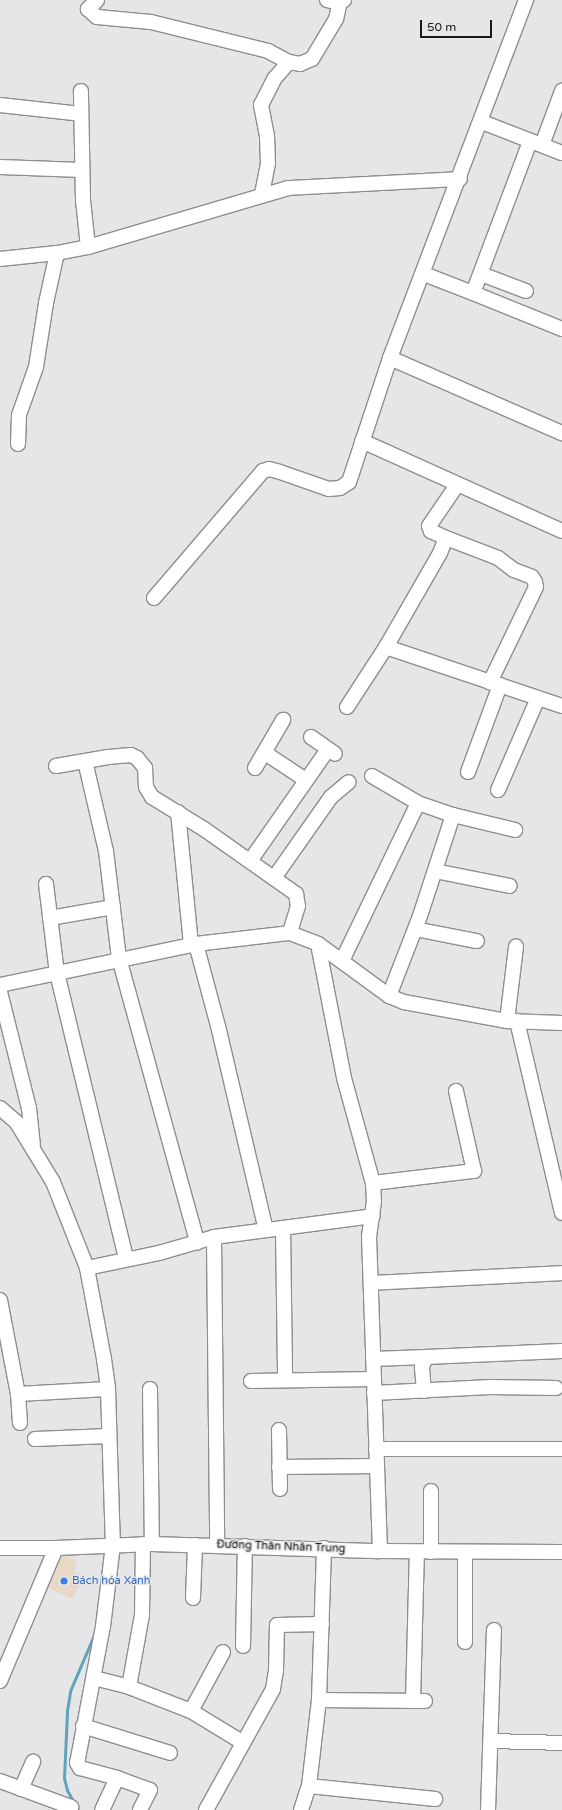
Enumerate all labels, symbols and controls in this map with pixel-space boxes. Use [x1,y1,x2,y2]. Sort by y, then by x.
scale bar [422,12,494,38]
text: 50 m [427,20,456,34]
street label: Đường Thân Nhân Trung [216,1538,346,1556]
place label: Bách hóa Xanh [72,1574,151,1588]
marker: Bách hóa Xanh [59,1576,69,1586]

